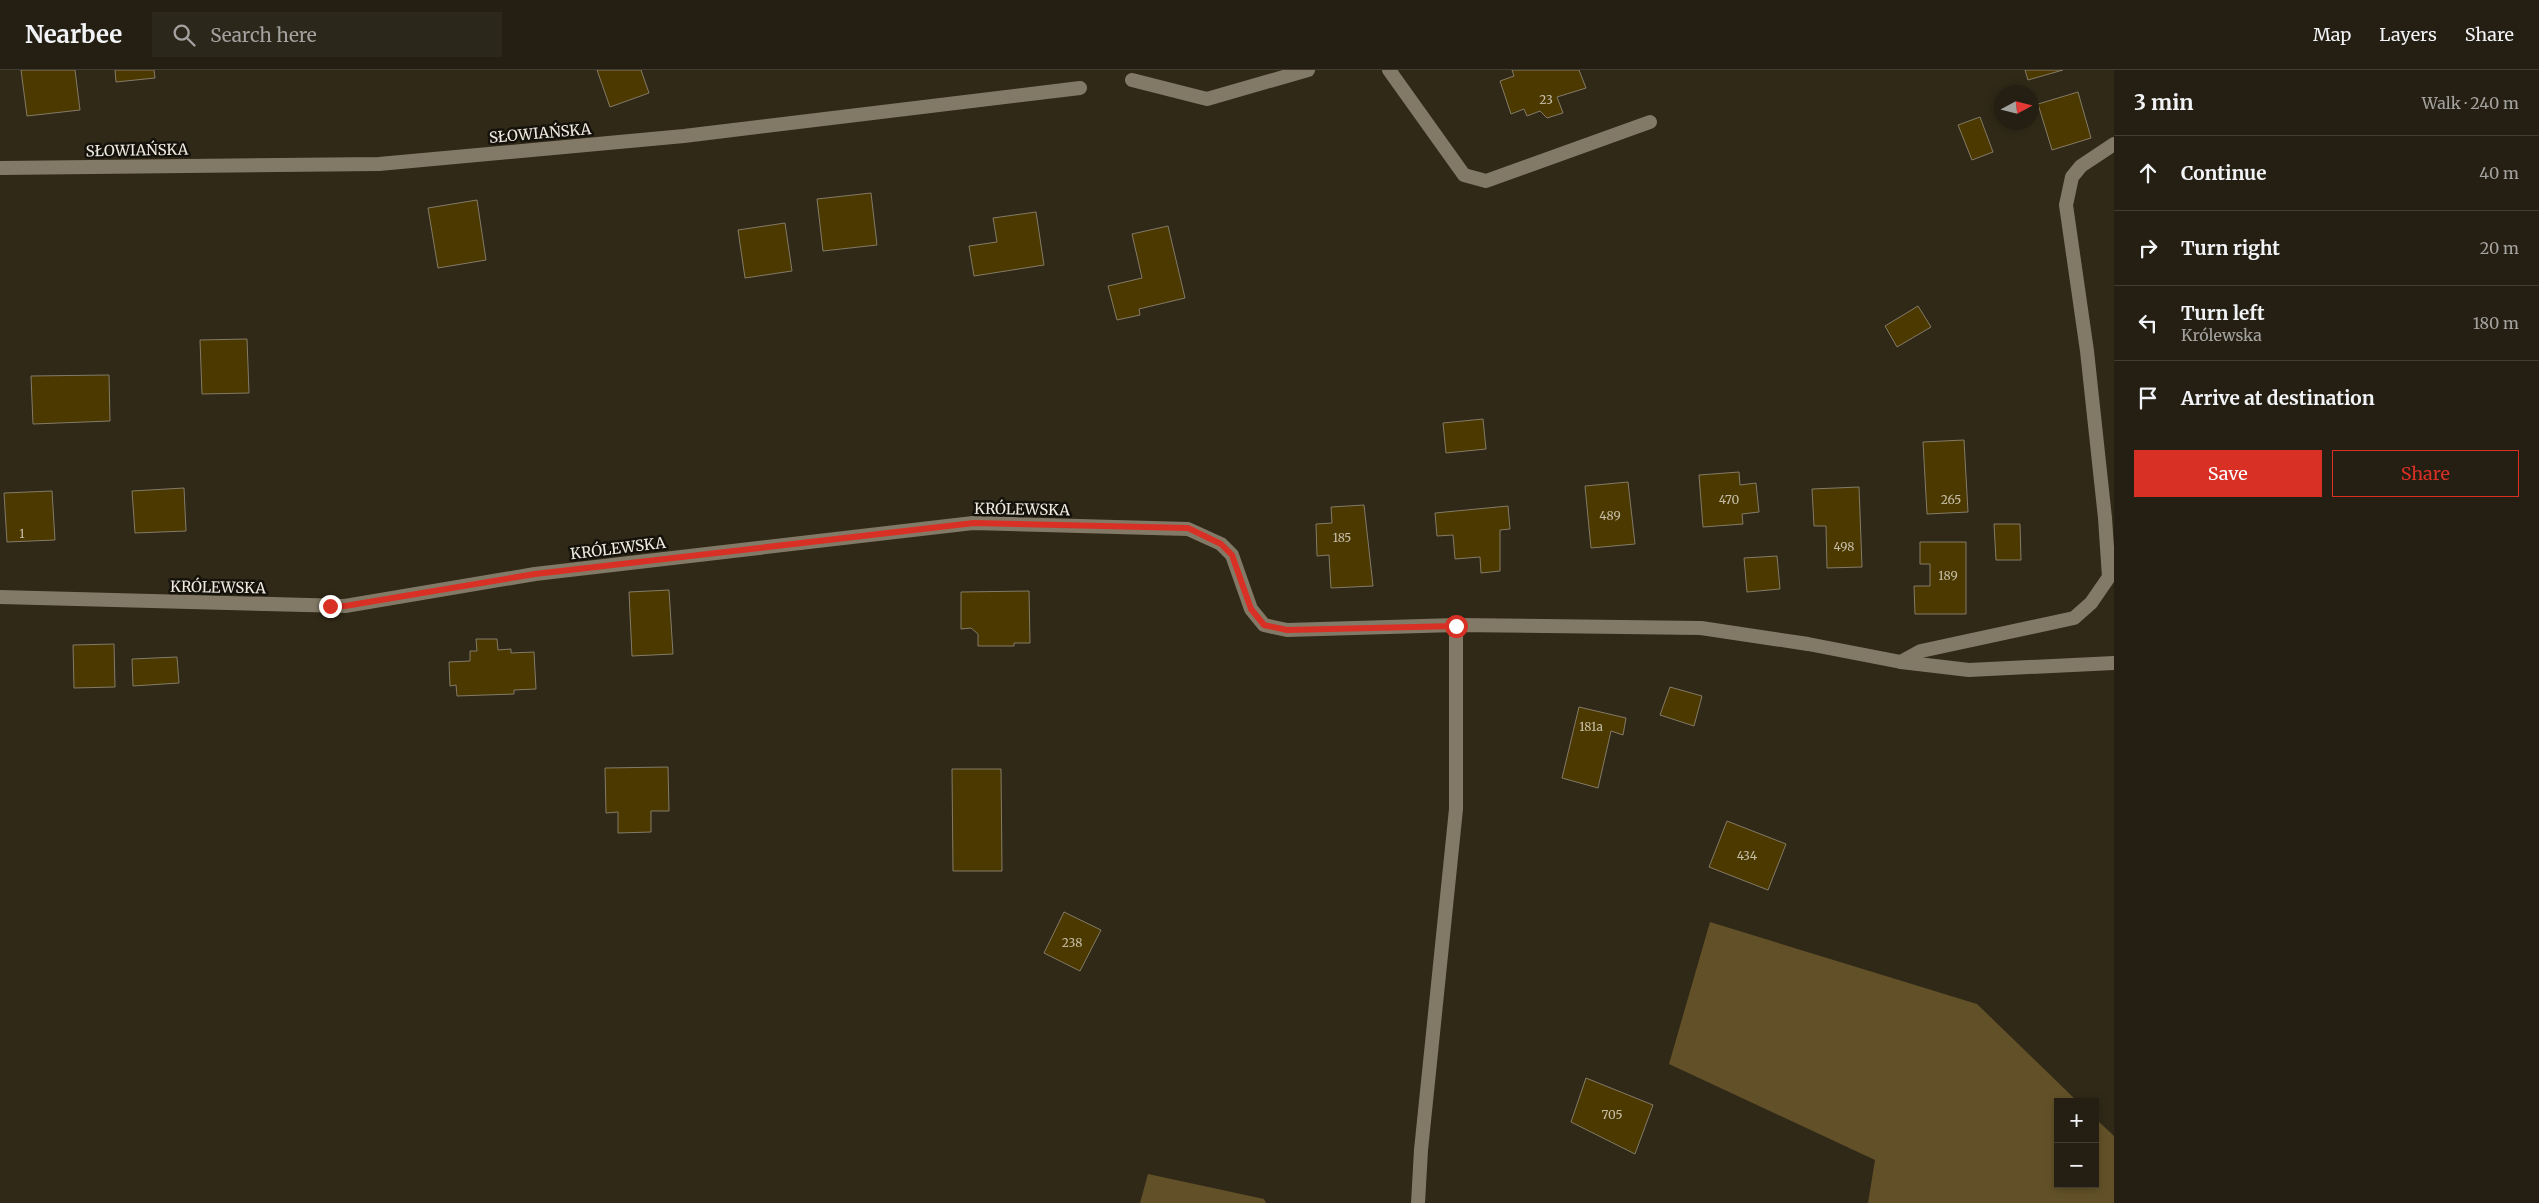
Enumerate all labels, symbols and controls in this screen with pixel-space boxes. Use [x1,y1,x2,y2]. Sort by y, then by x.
search box [152,12,502,57]
text: Nearbee [25,19,122,50]
icon: search [170,21,198,49]
text: Search here [210,23,317,47]
text: Map [2313,23,2351,46]
text: Layers [2379,23,2437,46]
text: Share [2465,23,2514,46]
north arrow [1994,85,2039,130]
text: 3 min [2134,89,2193,116]
house number: 23 [1539,92,1553,107]
text: Walk · 240 m [2422,93,2519,113]
street label: SŁOWIAŃSKA [488,118,592,147]
street label: SŁOWIAŃSKA [86,139,189,160]
icon: ahead [2134,159,2162,187]
text: Continue [2181,161,2267,185]
text: 40 m [2479,163,2519,183]
icon: right [2134,234,2162,262]
text: Turn right [2181,236,2280,260]
text: 20 m [2480,238,2519,258]
text: Turn left [2181,301,2265,325]
icon: left [2134,309,2162,337]
text: 180 m [2473,313,2519,333]
text: Królewska [2181,325,2262,345]
icon: arrive [2134,384,2162,412]
text: Arrive at destination [2181,386,2375,410]
button: Save [2134,450,2322,497]
button: Share [2332,450,2519,497]
house number: 470 [1719,492,1739,507]
house number: 265 [1941,492,1961,507]
street label: KRÓLEWSKA [974,498,1071,519]
house number: 489 [1599,508,1621,523]
house number: 1 [19,526,25,541]
house number: 185 [1333,530,1351,545]
street label: KRÓLEWSKA [569,532,667,563]
house number: 498 [1834,539,1854,554]
house number: 189 [1938,568,1958,583]
street label: KRÓLEWSKA [170,576,267,597]
route end [319,595,342,618]
route start [1445,615,1468,638]
house number: 181a [1579,719,1603,734]
house number: 434 [1737,848,1758,863]
house number: 238 [1062,935,1082,950]
map controls [2054,1098,2099,1188]
button: + [2054,1098,2099,1143]
house number: 705 [1602,1107,1623,1122]
button: − [2054,1143,2099,1188]

